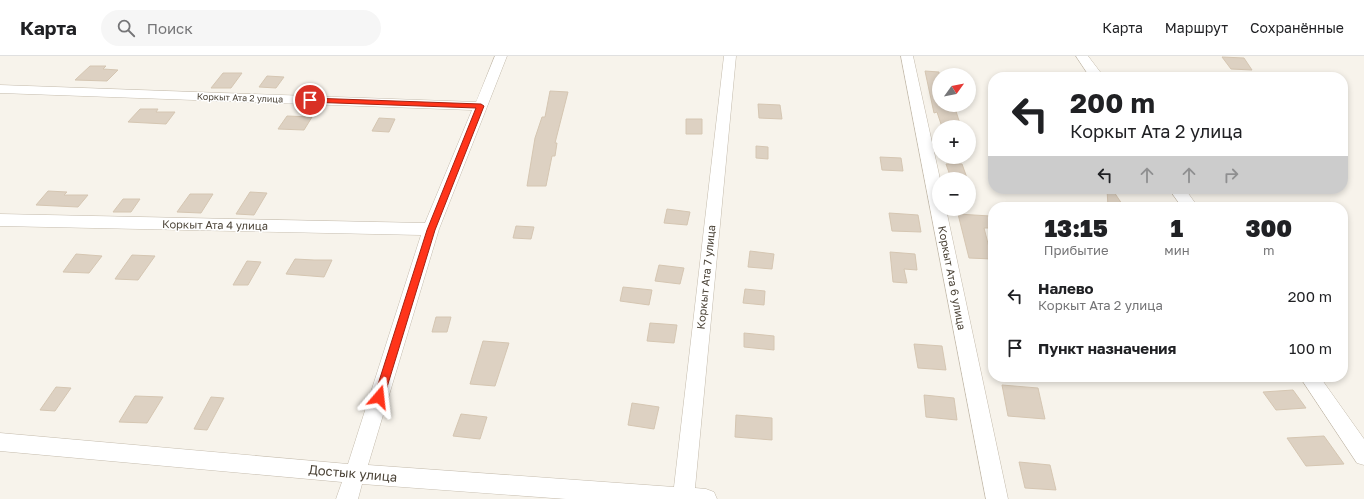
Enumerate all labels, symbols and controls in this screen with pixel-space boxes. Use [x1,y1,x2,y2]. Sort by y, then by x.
search box [101,10,381,46]
text: Карта [20,16,77,39]
icon: search [115,17,137,39]
text: Поиск [147,19,193,37]
text: Карта [1102,19,1143,36]
text: Маршрут [1165,19,1228,36]
text: Сохранённые [1250,19,1344,36]
north arrow [932,68,976,112]
map controls [932,68,976,216]
pin [293,83,327,117]
text: 200 m [1070,86,1155,119]
icon: left [1004,88,1056,140]
icon: arrive [299,89,321,111]
street label: Коркыт Ата 2 улица [197,90,283,105]
button: + [932,120,976,164]
text: Коркыт Ата 2 улица [1070,120,1243,142]
icon: left [1094,164,1116,186]
icon: ahead [1136,164,1158,186]
icon: ahead [1178,164,1200,186]
icon: right [1220,164,1242,186]
button: − [932,172,976,216]
text: 13:15 [1044,213,1108,242]
text: 1 [1171,213,1183,242]
text: 300 [1245,213,1292,242]
street label: Коркыт Ата 4 улица [162,217,268,232]
street label: Коркыт Ата 7 улица [694,224,717,330]
street label: Коркыт Ата 6 улица [936,225,969,331]
text: Прибытие [1044,242,1109,258]
text: мин [1164,242,1190,258]
text: m [1263,242,1275,258]
text: Налево [1038,279,1094,297]
icon: left [1004,285,1026,307]
text: 200 m [1288,287,1332,305]
text: Коркыт Ата 2 улица [1038,297,1163,313]
icon: arrive [1004,337,1026,359]
text: Пункт назначения [1038,339,1176,357]
text: 100 m [1289,339,1332,357]
position arrow [358,376,400,418]
street label: Достык улица [308,461,398,485]

